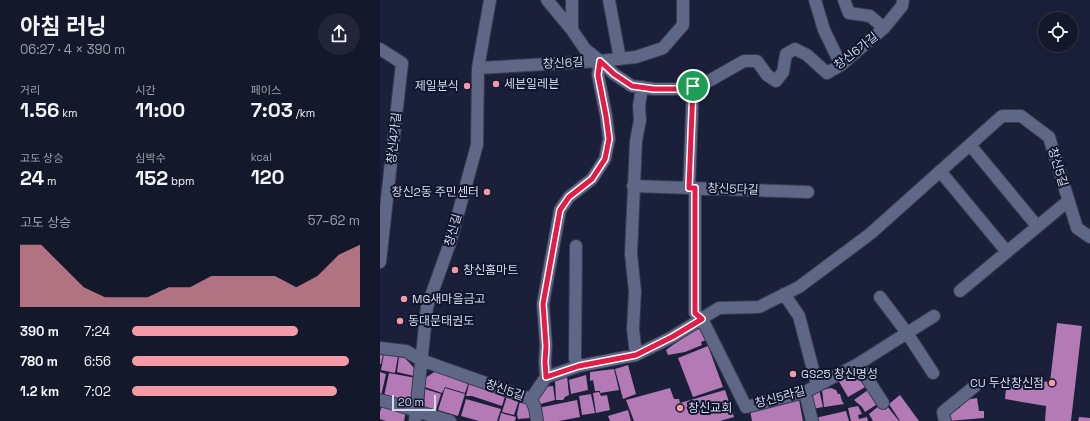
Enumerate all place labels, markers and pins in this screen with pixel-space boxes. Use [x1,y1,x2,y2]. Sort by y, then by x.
pin [676,69,710,103]
place label: 세븐일레븐 [504,76,559,92]
place label: 제일분식 [415,78,459,94]
marker: 세븐일레븐 [491,79,501,89]
marker: 제일분식 [462,81,472,91]
place label: 창신2동 주민센터 [391,184,479,200]
marker: 창신2동 주민센터 [482,187,492,197]
place label: 창신홈마트 [463,262,518,278]
marker: 창신홈마트 [450,265,460,275]
place label: MG새마을금고 [412,291,486,307]
marker: MG새마을금고 [399,294,409,304]
place label: 동대문태권도 [408,313,474,329]
marker: 동대문태권도 [395,316,405,326]
place label: GS25 창신명성 [801,366,878,382]
marker: GS25 창신명성 [788,369,798,379]
place label: CU 두산창신점 [970,375,1044,391]
marker: CU 두산창신점 [1047,378,1057,388]
place label: 창신교회 [688,400,732,416]
marker: 창신교회 [675,403,685,413]

